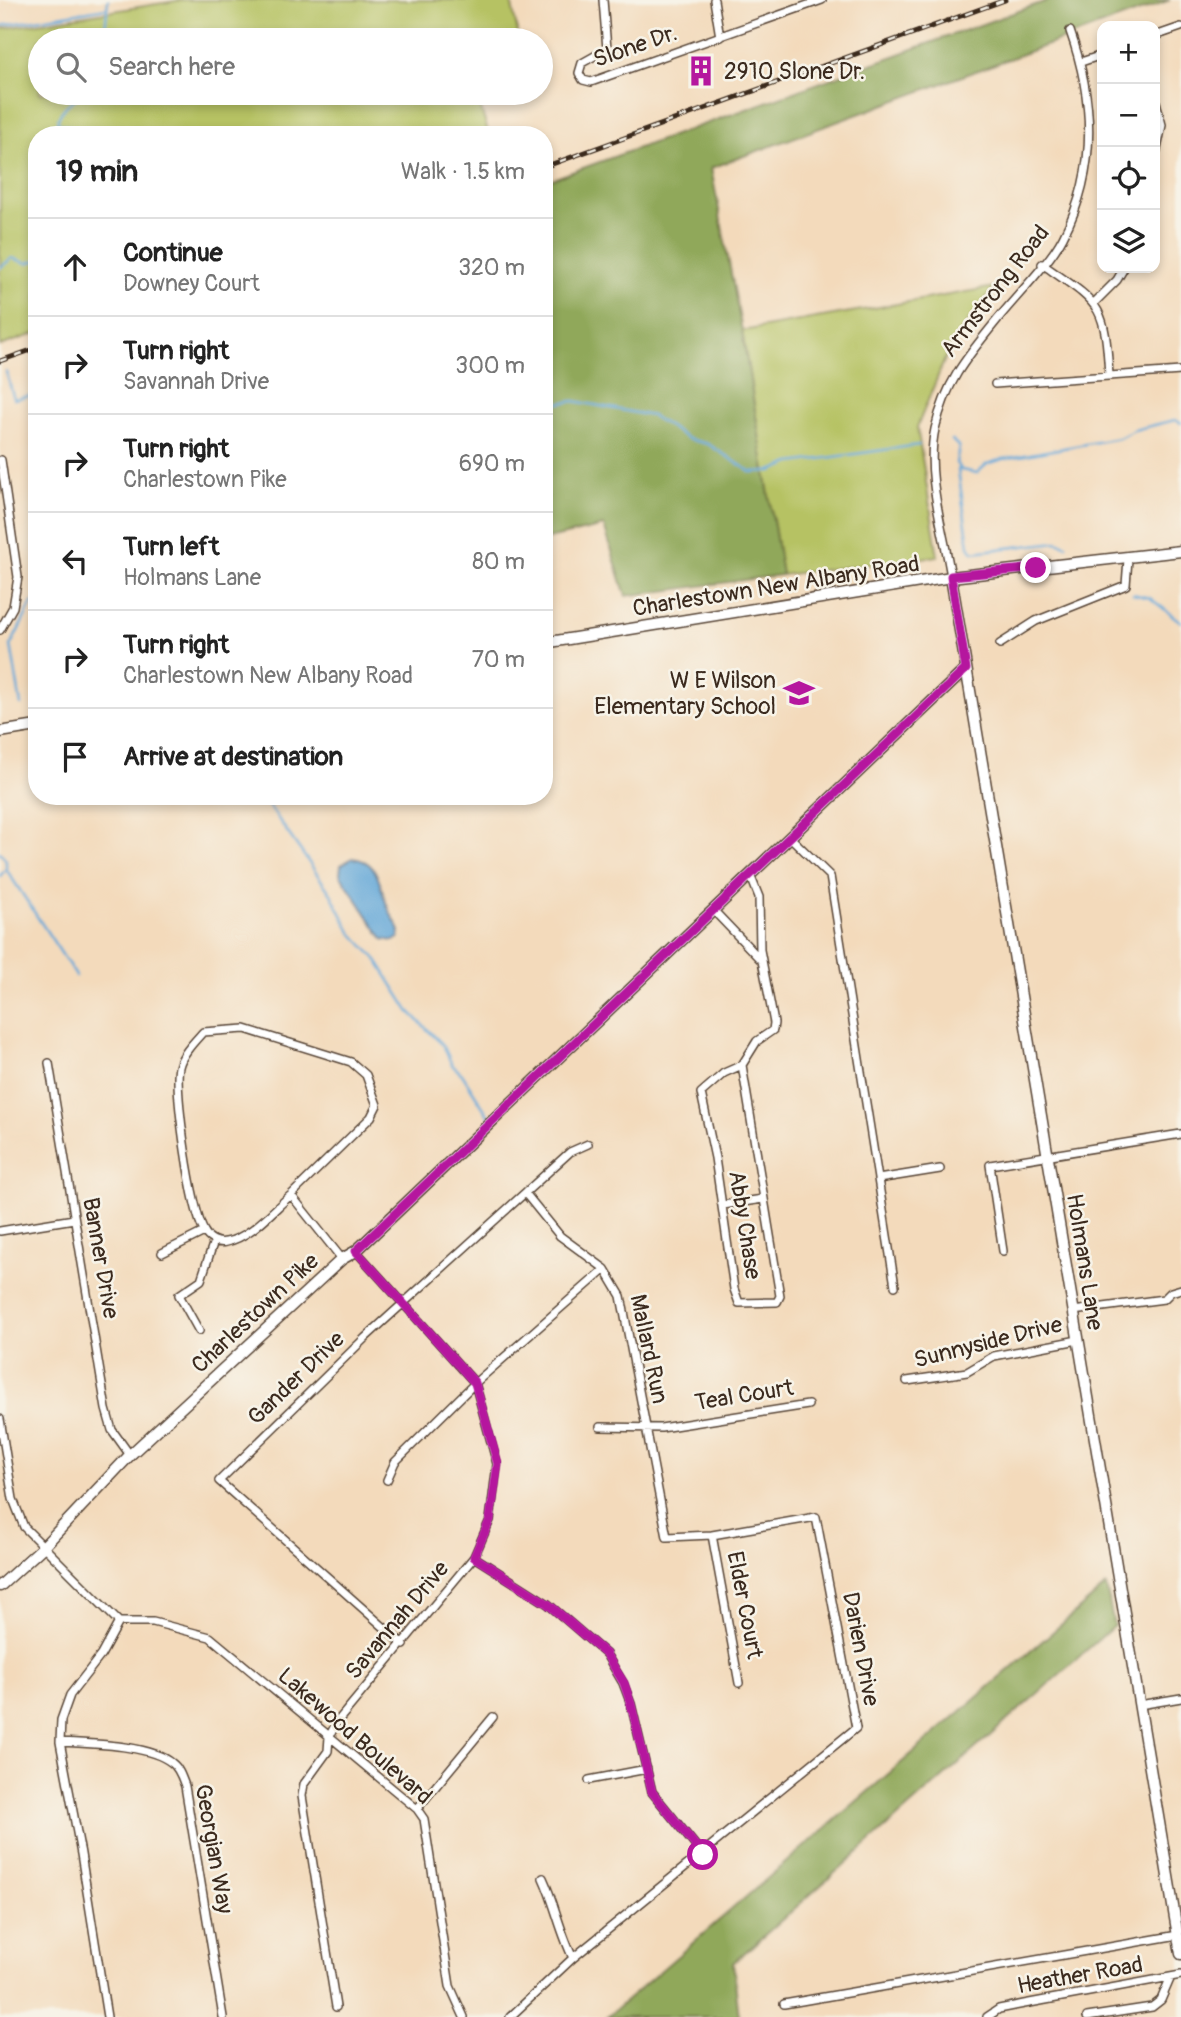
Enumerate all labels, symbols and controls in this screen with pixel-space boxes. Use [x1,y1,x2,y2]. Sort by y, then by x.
street label: Slone Dr. [589,18,681,74]
map controls [1097,21,1160,273]
button: + [1097,21,1160,84]
search box [28,28,553,105]
icon: search [52,48,90,86]
text: Search here [108,51,235,83]
building icon: 2910 Slone Dr. [684,54,718,88]
place label: 2910 Slone Dr. [724,57,865,86]
button: − [1097,84,1160,147]
button: locate [1097,147,1160,210]
text: 19 min [56,153,138,190]
text: Walk · 1.5 km [401,157,525,186]
button: layers [1097,210,1160,273]
street label: Armstrong Road [934,219,1056,363]
text: Continue [123,237,223,269]
icon: ahead [56,248,94,286]
text: 320 m [458,253,525,282]
text: Downey Court [123,269,260,298]
text: Turn right [123,335,229,367]
icon: right [56,346,94,384]
text: 300 m [455,351,525,380]
text: Savannah Drive [123,367,269,396]
text: Turn right [123,433,229,465]
icon: right [56,444,94,482]
text: 690 m [459,449,525,478]
text: Charlestown Pike [123,465,287,494]
text: Turn left [123,531,219,563]
icon: left [56,542,94,580]
text: 80 m [472,547,525,576]
street label: Charlestown New Albany Road [631,549,921,623]
route end [1020,552,1051,583]
text: Holmans Lane [123,563,261,592]
text: Turn right [123,629,229,661]
icon: right [56,640,94,678]
text: 70 m [472,645,525,674]
text: Charlestown New Albany Road [123,661,413,690]
place label: W E Wilson Elementary School [594,666,776,721]
school or university icon: W E Wilson Elementary School [782,676,816,710]
icon: arrive [56,738,94,776]
text: Arrive at destination [123,741,343,773]
street label: Abby Chase [722,1169,768,1282]
street label: Holmans Lane [1060,1192,1110,1333]
street label: Banner Drive [76,1195,126,1322]
street label: Charlestown Pike [185,1246,325,1379]
street label: Mallard Run [623,1292,675,1406]
street label: Sunnyside Drive [911,1309,1066,1374]
street label: Gander Drive [242,1324,351,1431]
street label: Teal Court [693,1373,796,1417]
street label: Elder Court [720,1549,770,1662]
street label: Savannah Drive [339,1554,455,1685]
street label: Darien Drive [836,1590,886,1709]
street label: Lakewood Boulevard [272,1661,438,1811]
street label: Georgian Way [188,1782,240,1916]
route start [687,1839,718,1870]
street label: Heather Road [1015,1950,1145,2000]

